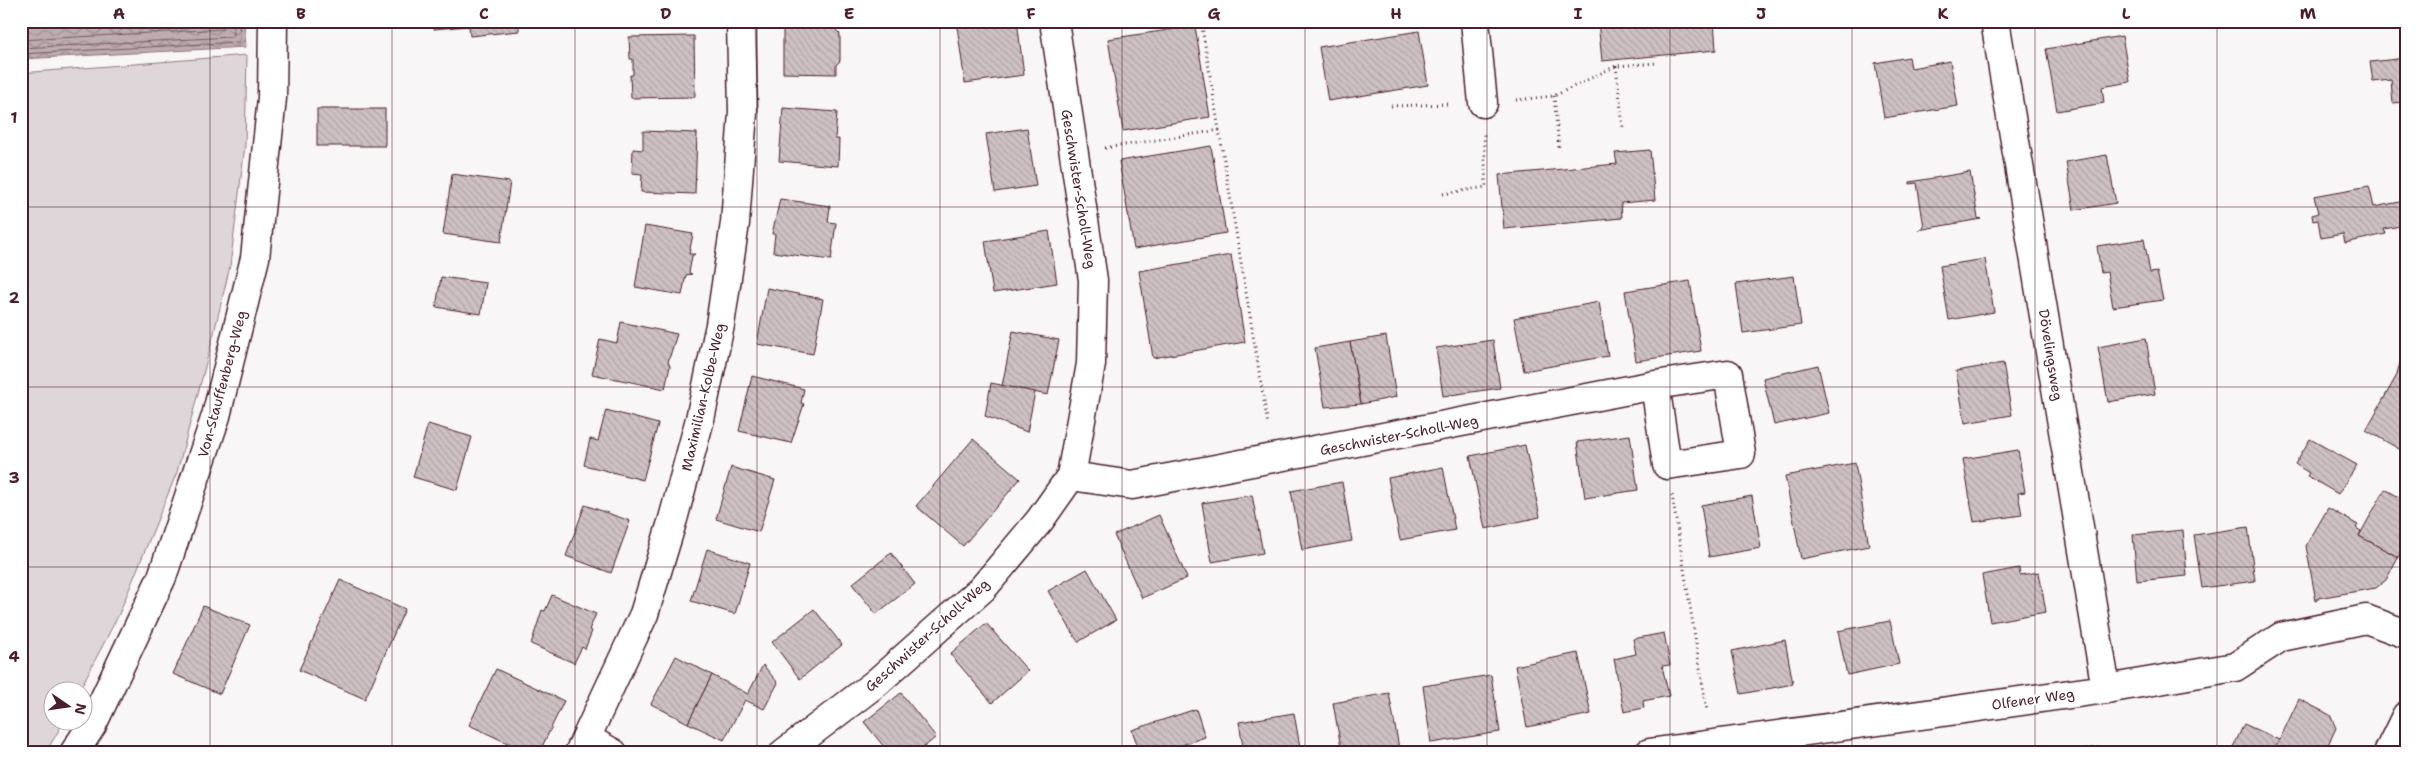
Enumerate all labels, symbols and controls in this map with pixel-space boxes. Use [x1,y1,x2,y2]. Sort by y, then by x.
text: A [113,3,125,24]
text: B [296,3,306,24]
text: C [479,3,489,24]
text: D [660,3,672,24]
text: E [844,3,854,24]
text: F [1026,3,1036,24]
text: G [1208,3,1221,24]
text: H [1390,3,1402,24]
text: I [1574,3,1583,24]
text: J [1756,3,1766,24]
text: K [1938,3,1949,24]
text: L [2122,3,2131,24]
text: M [2300,3,2317,24]
text: 1 [10,107,18,128]
street label: Geschwister-Scholl-Weg [1058,108,1100,270]
text: 2 [8,287,20,308]
street label: Von-Stauffenberg-Weg [194,308,250,460]
street label: Dövelingsweg [2035,308,2067,402]
street label: Maximilian-Kolbe-Weg [677,321,729,473]
street label: Geschwister-Scholl-Weg [1318,411,1480,459]
text: 3 [8,467,20,488]
street label: Geschwister-Scholl-Weg [861,574,993,696]
text: 4 [8,646,20,667]
north arrow [42,682,92,732]
street label: Olfener Weg [1990,684,2076,714]
text: N [71,701,91,716]

